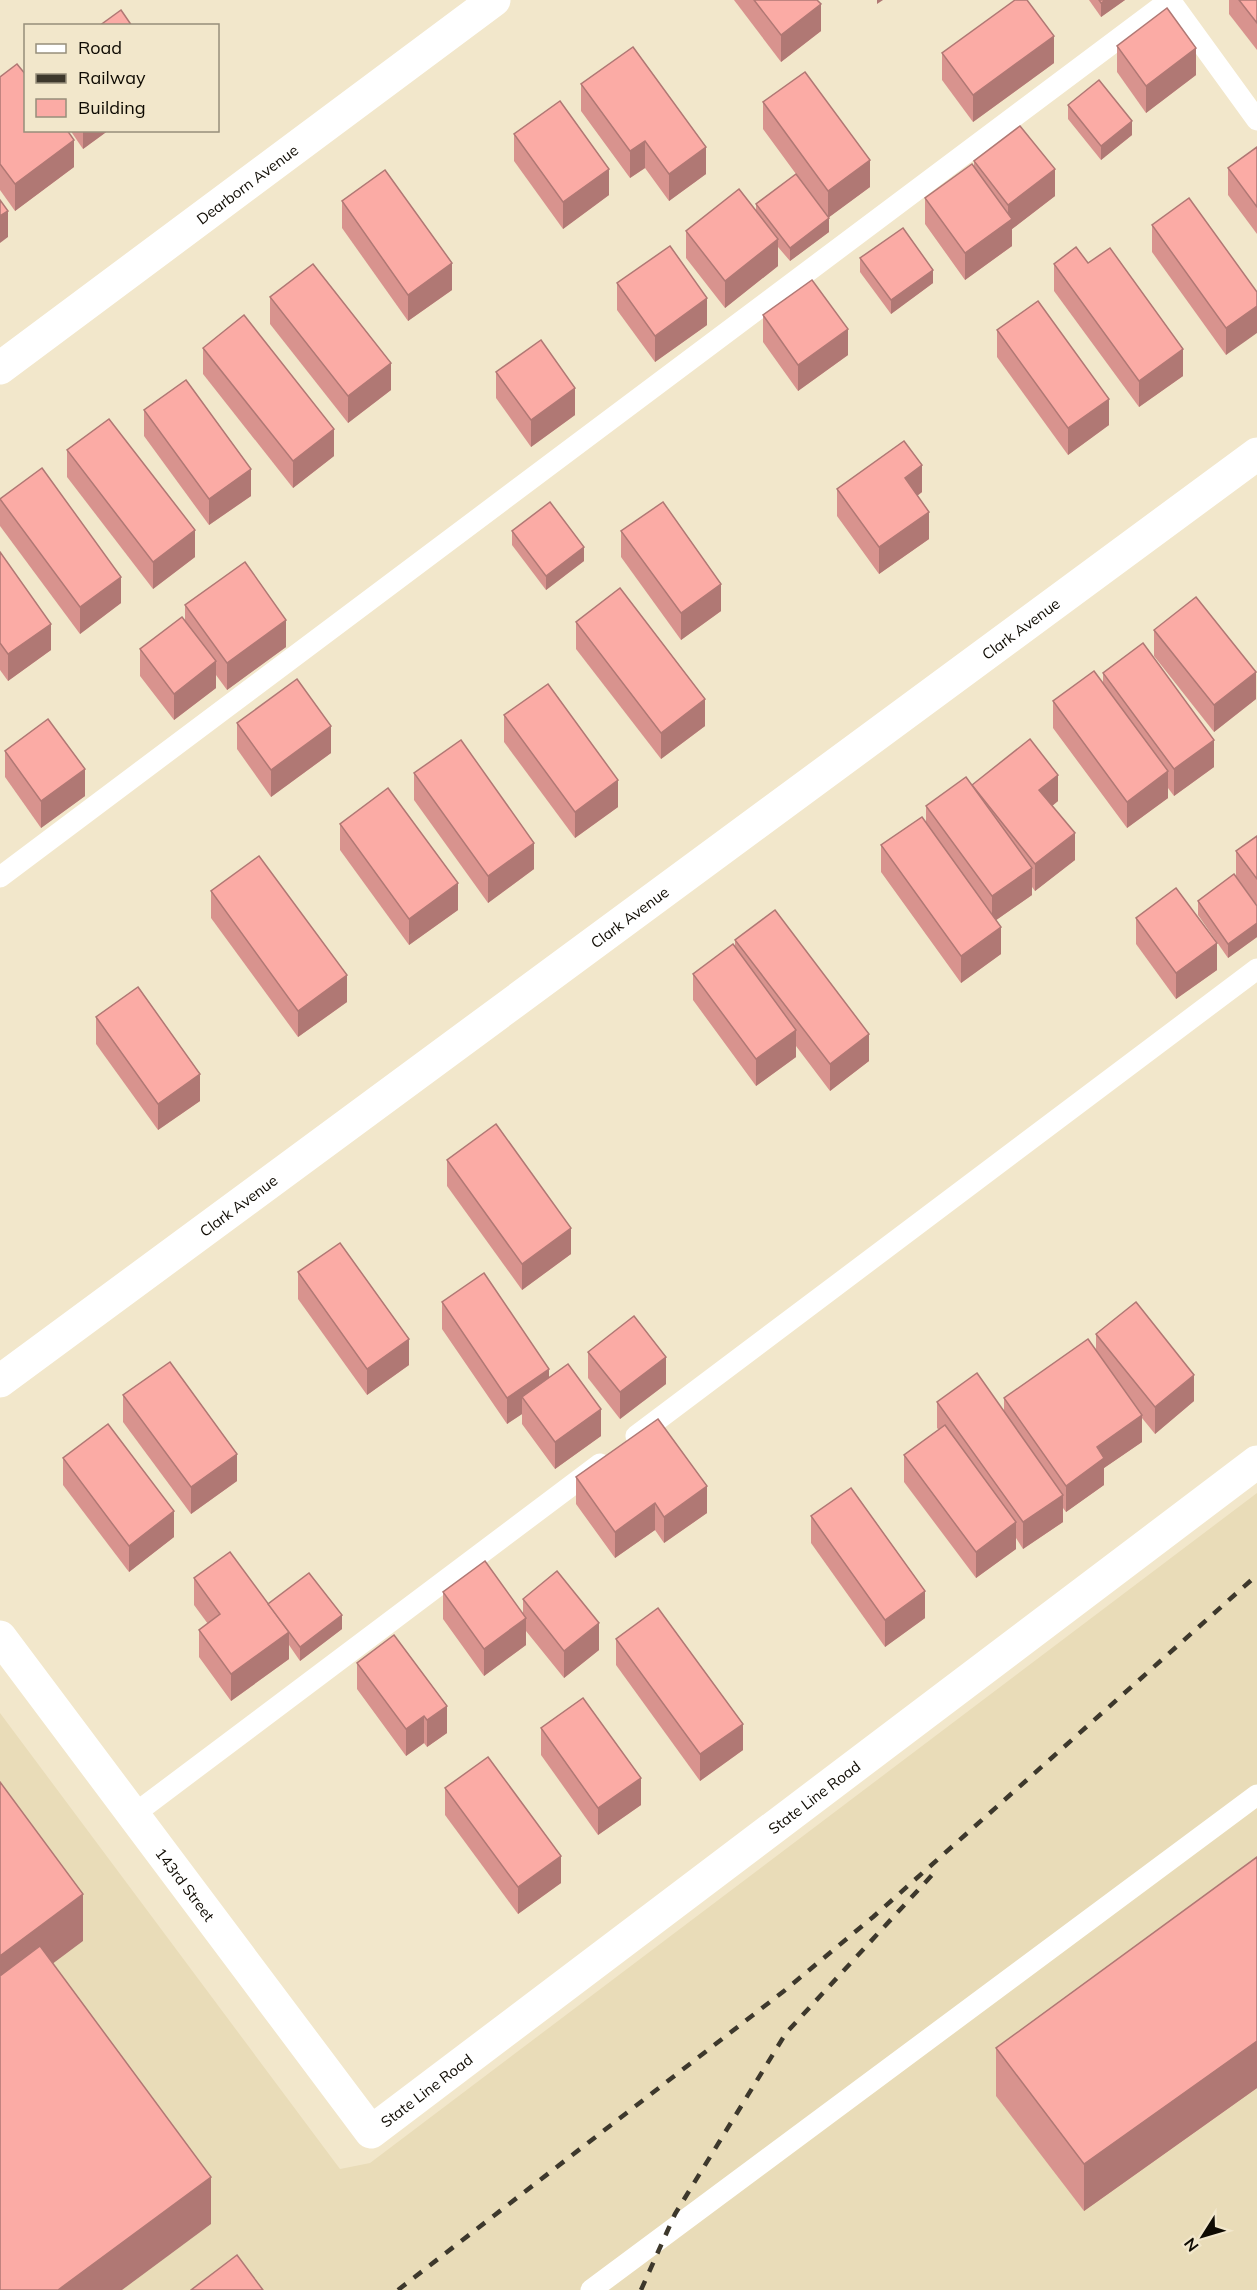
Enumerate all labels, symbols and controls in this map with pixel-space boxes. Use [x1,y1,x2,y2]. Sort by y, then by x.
legend [24,24,219,132]
text: Road [78,36,122,59]
text: Railway [78,66,146,89]
text: Building [78,96,146,119]
street label: Dearborn Avenue [192,140,302,228]
street label: Clark Avenue [978,593,1063,663]
street label: Clark Avenue [587,882,672,952]
street label: Clark Avenue [195,1170,281,1240]
street label: State Line Road [764,1756,864,1838]
street label: 143rd Street [152,1844,219,1925]
street label: State Line Road [377,2049,476,2131]
north arrow [1173,2206,1233,2266]
text: N [1179,2234,1203,2256]

